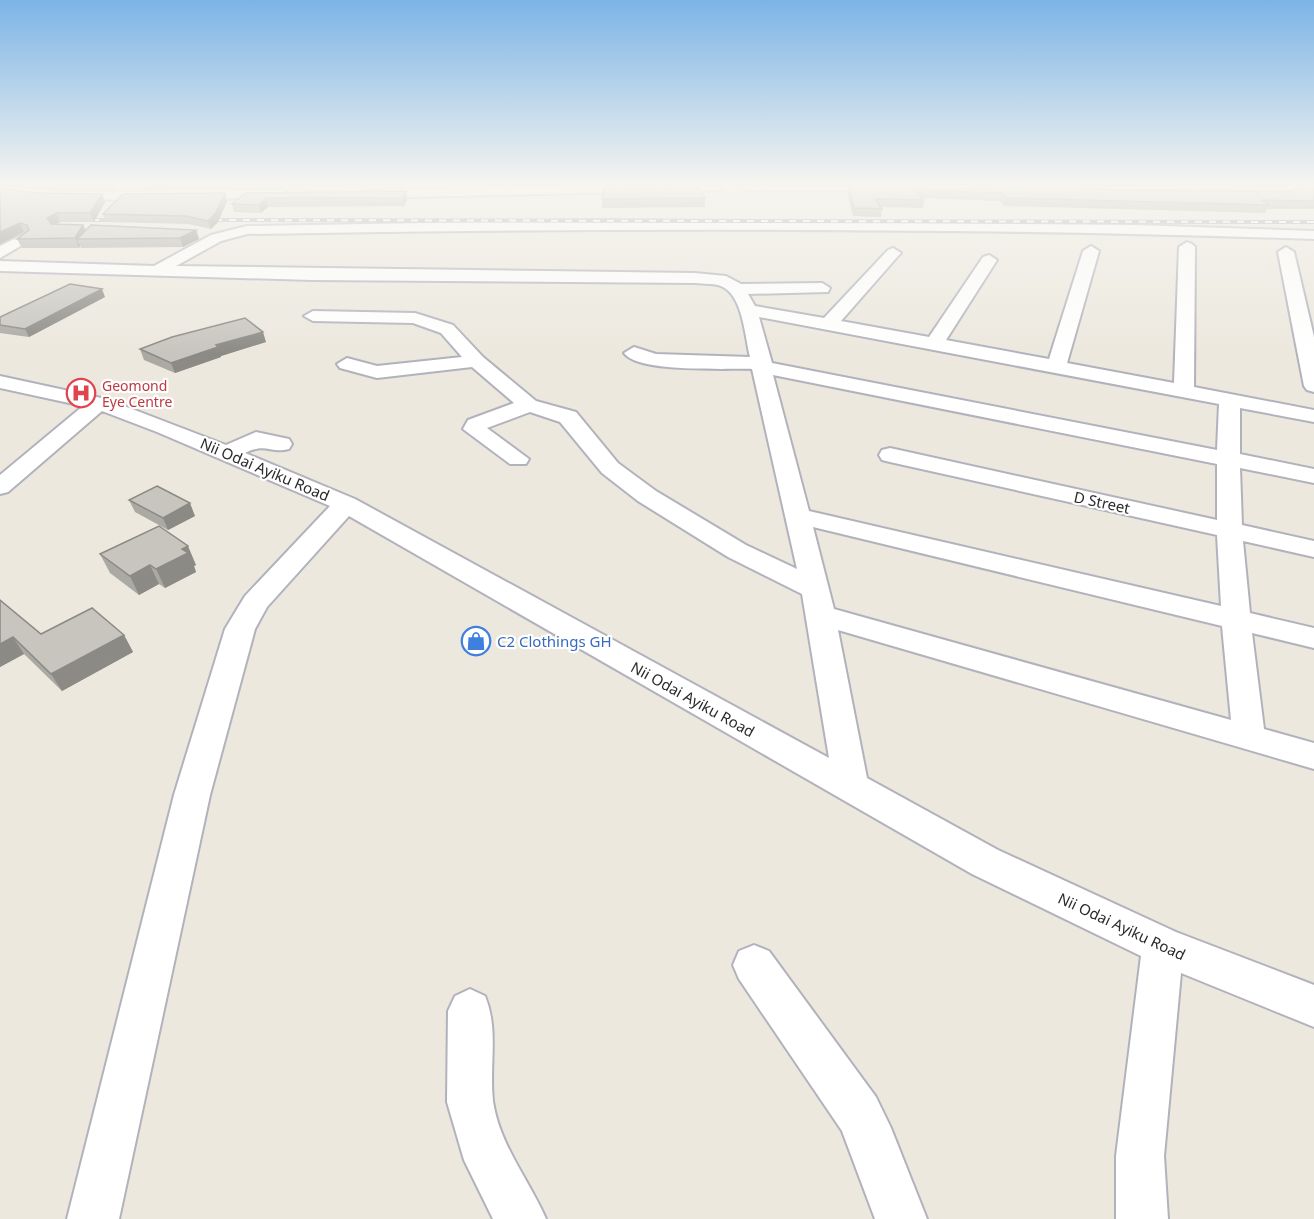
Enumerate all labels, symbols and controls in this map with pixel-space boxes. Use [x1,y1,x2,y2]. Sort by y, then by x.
place label: Geomond Eye Centre [102,376,172,411]
hospital icon: Geomond Eye Centre [65,377,97,409]
street label: Nii Odai Ayiku Road [197,433,333,505]
street label: D Street [1072,486,1132,518]
shop icon: C2 Clothings GH [460,625,492,657]
place label: C2 Clothings GH [497,631,612,651]
street label: Nii Odai Ayiku Road [628,657,758,741]
street label: Nii Odai Ayiku Road [1055,888,1189,964]

